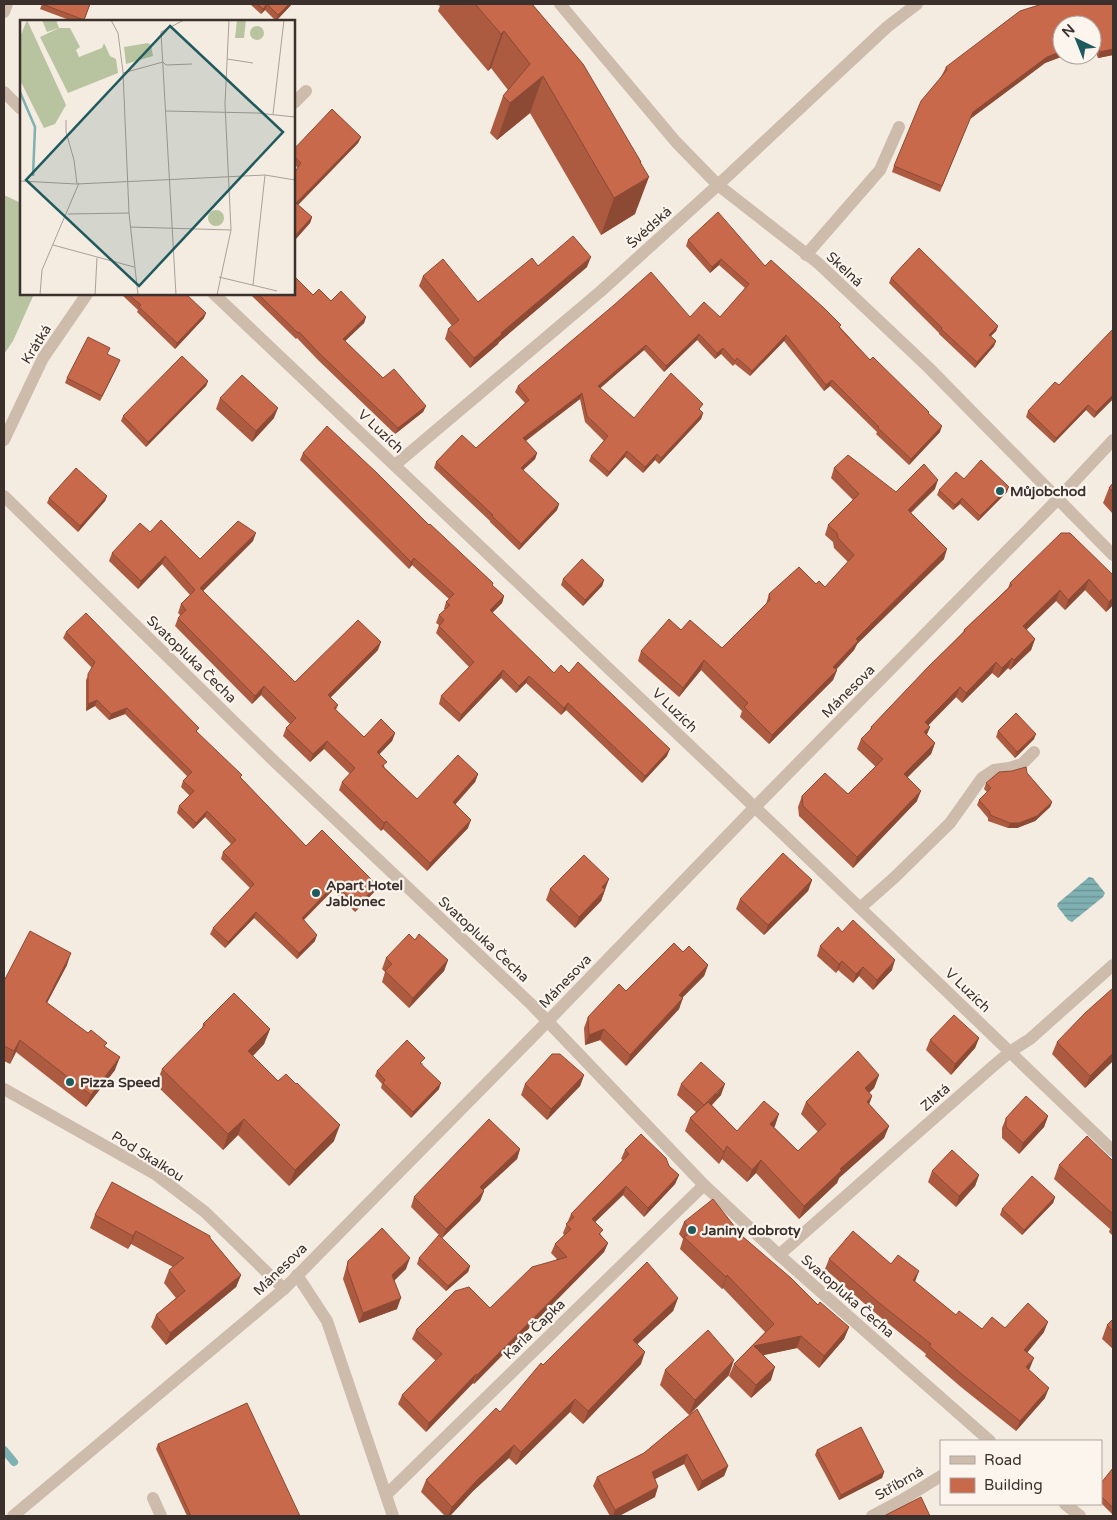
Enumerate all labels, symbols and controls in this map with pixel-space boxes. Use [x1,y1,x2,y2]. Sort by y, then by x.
north arrow [1052,15,1102,65]
inset map [20,20,295,295]
text: N [1059,21,1078,41]
street label: Švédská [623,203,675,252]
street label: Skelná [823,248,866,291]
street label: Krátká [18,321,55,367]
street label: V Luzích [354,406,407,457]
place label: Můjobchod [1010,483,1086,500]
marker: Můjobchod [994,485,1006,497]
street label: Svatopluka Čecha [143,612,240,706]
street label: Mánesova [818,661,878,721]
street label: V Luzích [648,685,701,736]
place label: Apart Hotel Jablonec [325,877,403,910]
marker: Apart Hotel Jablonec [310,887,322,899]
street label: Svatopluka Čecha [435,893,533,986]
street label: Mánesova [536,951,595,1012]
street label: V Luzích [941,965,994,1016]
place label: Pizza Speed [80,1074,160,1091]
marker: Pizza Speed [64,1076,76,1088]
street label: Zlatá [917,1080,953,1115]
street label: Pod Skalkou [108,1127,187,1185]
place label: Janiny dobroty [701,1222,801,1239]
marker: Janiny dobroty [686,1224,698,1236]
street label: Mánesova [250,1240,311,1299]
street label: Svatopluka Čecha [798,1251,898,1342]
street label: Karla Čapka [500,1296,569,1363]
legend [940,1440,1102,1505]
text: Road [984,1451,1022,1469]
street label: Stříbrná [872,1463,926,1504]
text: Building [984,1476,1043,1494]

